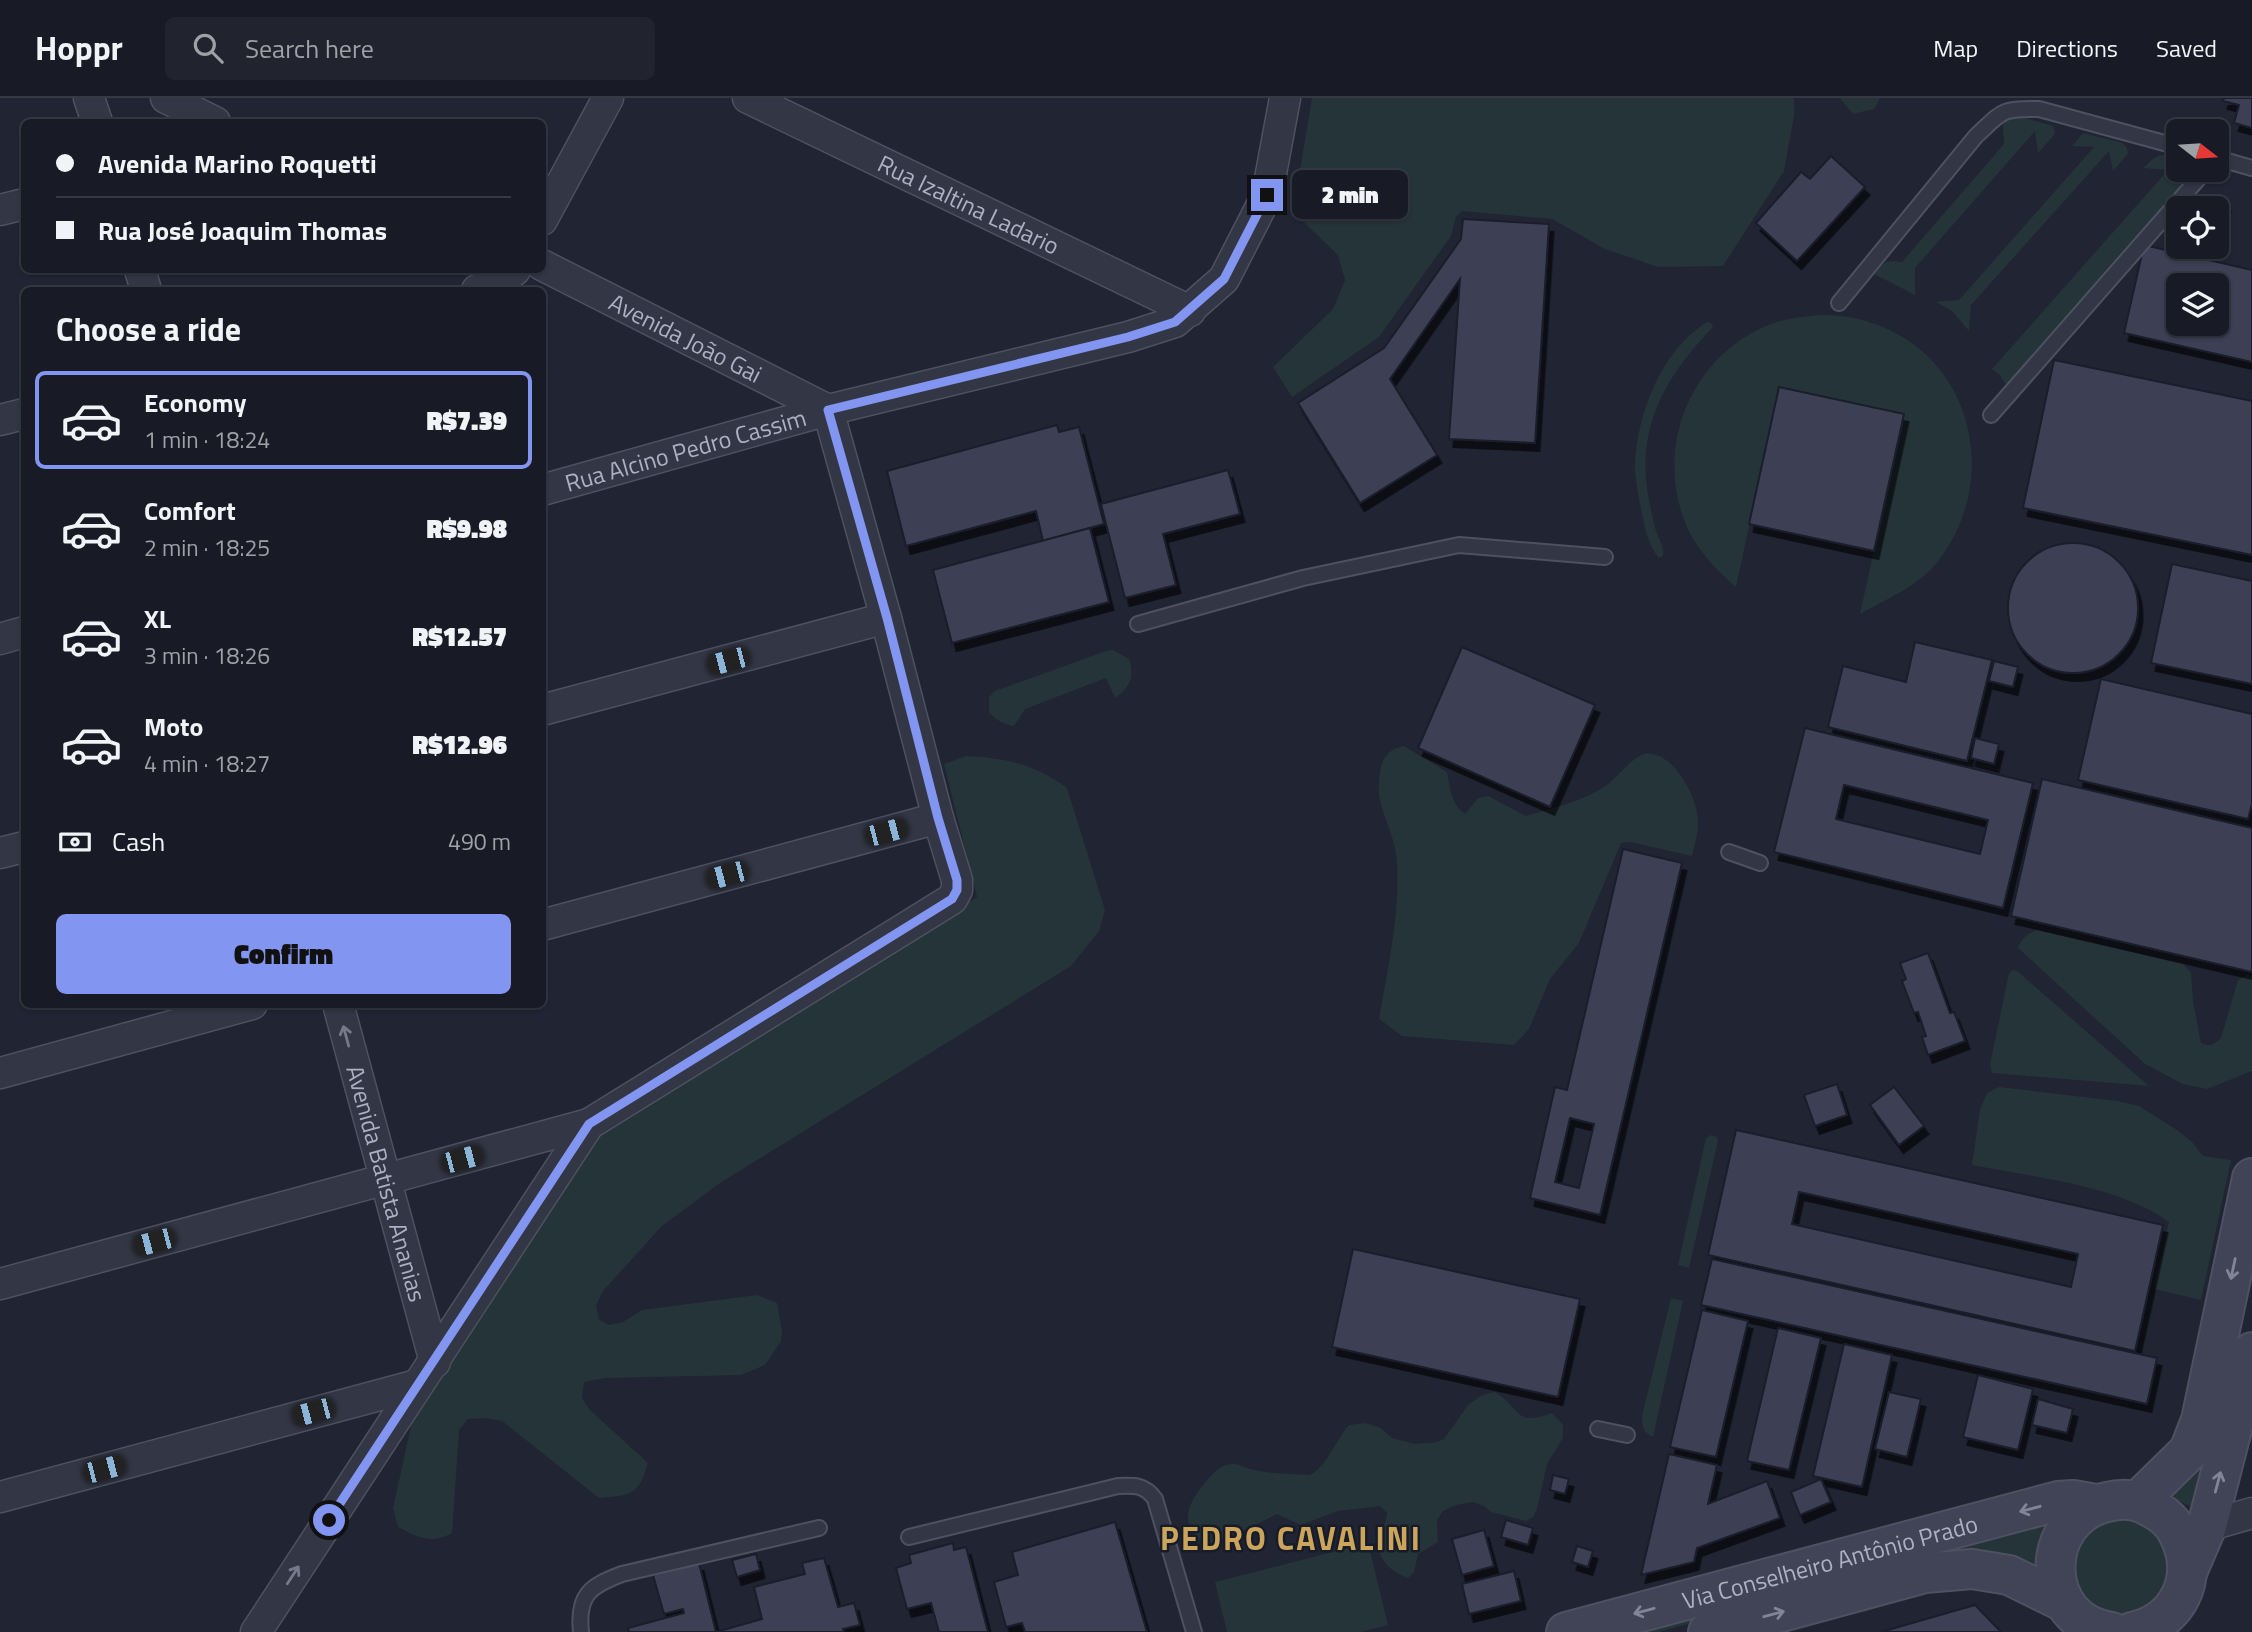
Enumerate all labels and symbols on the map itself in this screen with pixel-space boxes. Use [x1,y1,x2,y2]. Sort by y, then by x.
north arrow [2166,119,2230,182]
street label: Rua Izaltina Ladario [872,145,1066,263]
callout: 2 min [1292,170,1407,220]
route end [1251,179,1283,211]
street label: Avenida João Gai [603,284,768,392]
street label: Rua Alcino Pedro Cassim [561,399,810,501]
car [705,645,752,677]
car [863,816,910,848]
car [704,859,751,891]
one-way arrow [339,1025,352,1048]
street label: Avenida Batista Ananias [337,1061,436,1306]
car [439,1143,486,1175]
car [131,1226,178,1258]
one-way arrow [2226,1257,2240,1280]
car [290,1396,337,1428]
car [81,1453,128,1485]
one-way arrow [2213,1472,2226,1494]
one-way arrow [2019,1503,2041,1516]
route start [313,1504,345,1536]
street label: Via Conselheiro Antônio Prado [1678,1505,1982,1618]
district label: PEDRO CAVALINI [1160,1514,1422,1562]
one-way arrow [286,1566,301,1585]
one-way arrow [1633,1605,1656,1618]
one-way arrow [1762,1607,1785,1620]

